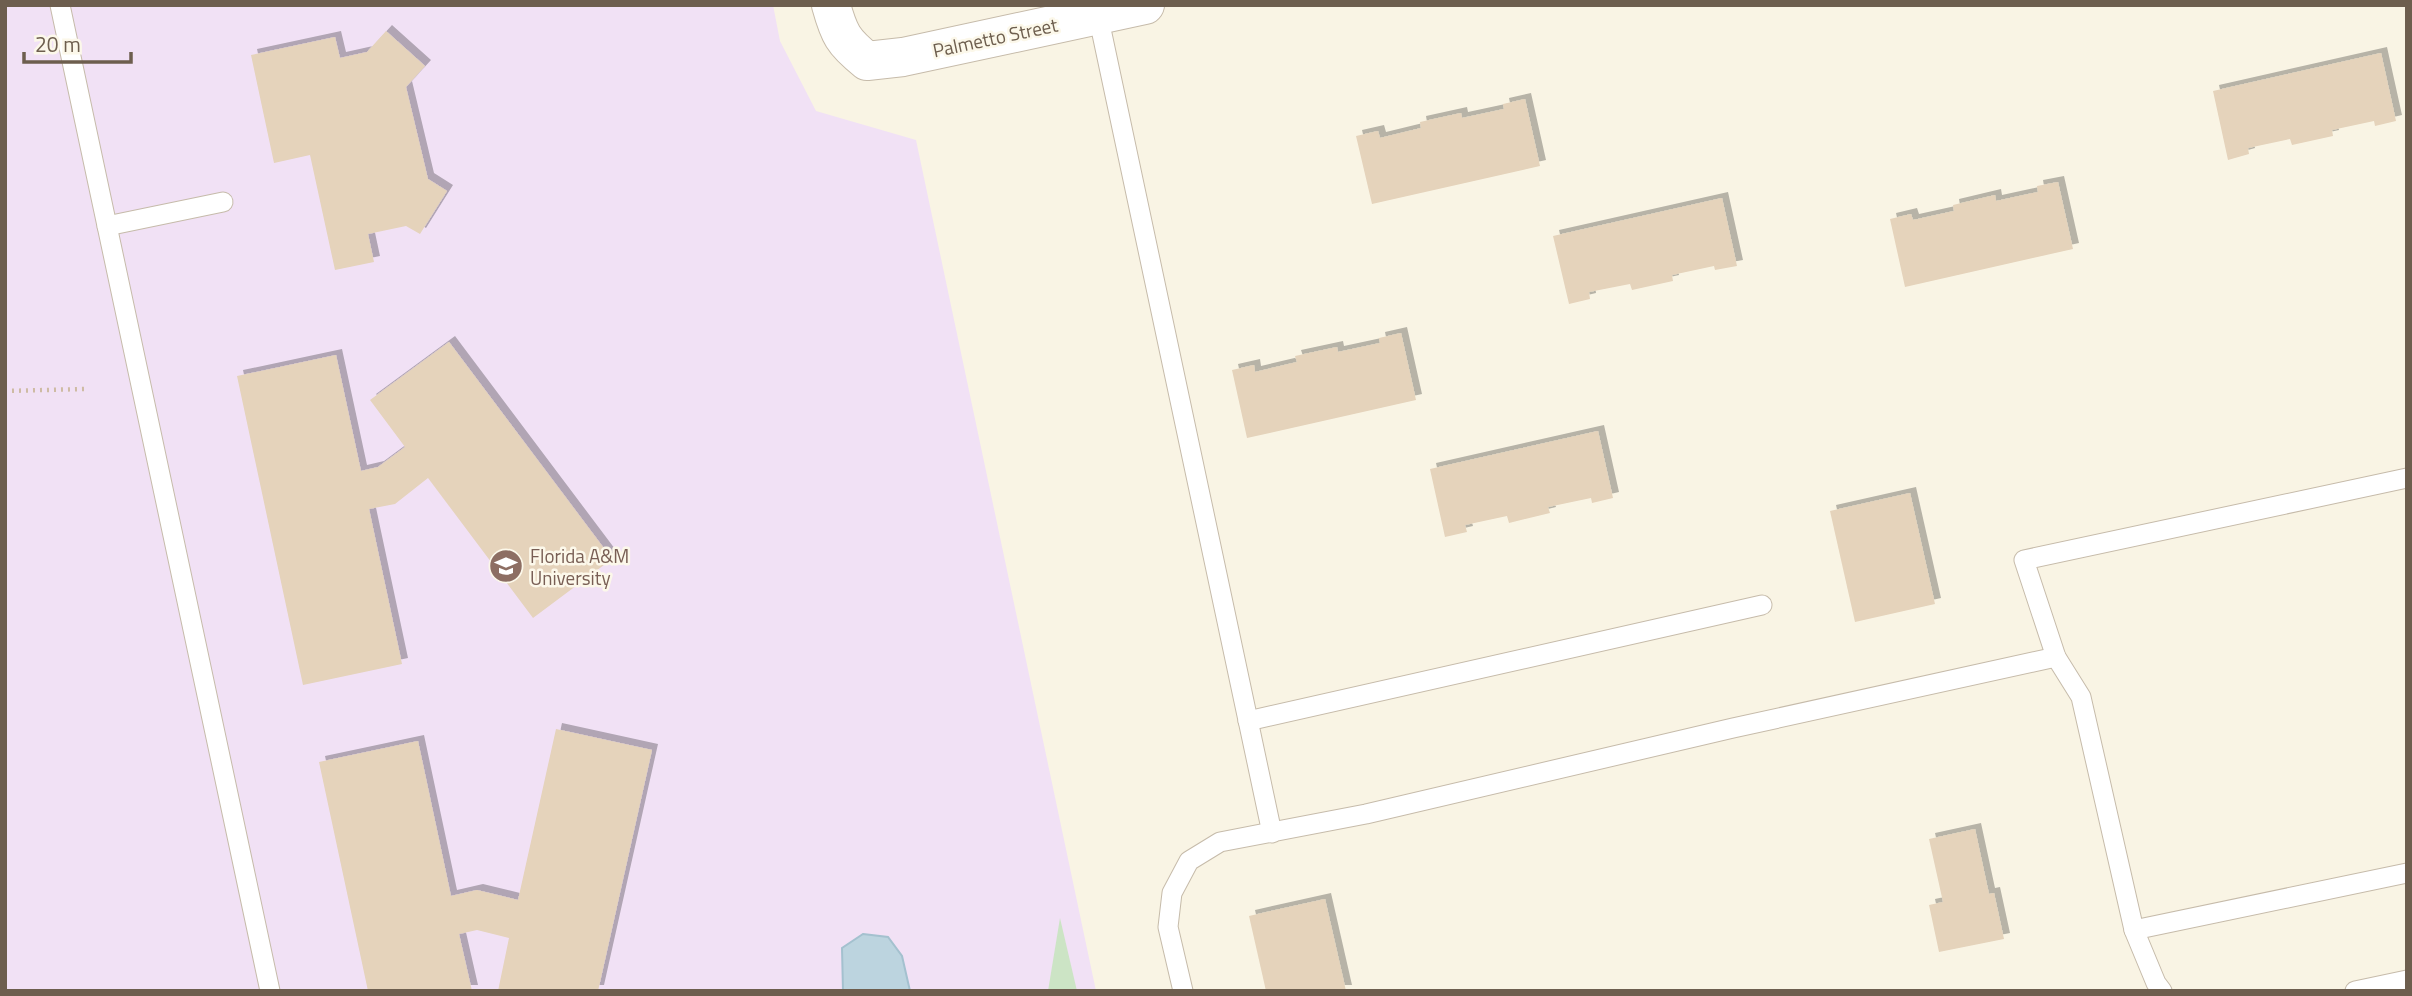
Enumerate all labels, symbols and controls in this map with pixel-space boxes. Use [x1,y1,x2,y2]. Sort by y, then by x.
street label: Palmetto Street [930,10,1060,64]
scale bar [24,21,131,65]
text: 20 m [35,28,81,60]
place label: Florida A&M University [530,541,629,592]
school or university icon: Florida A&M University [487,547,525,585]

